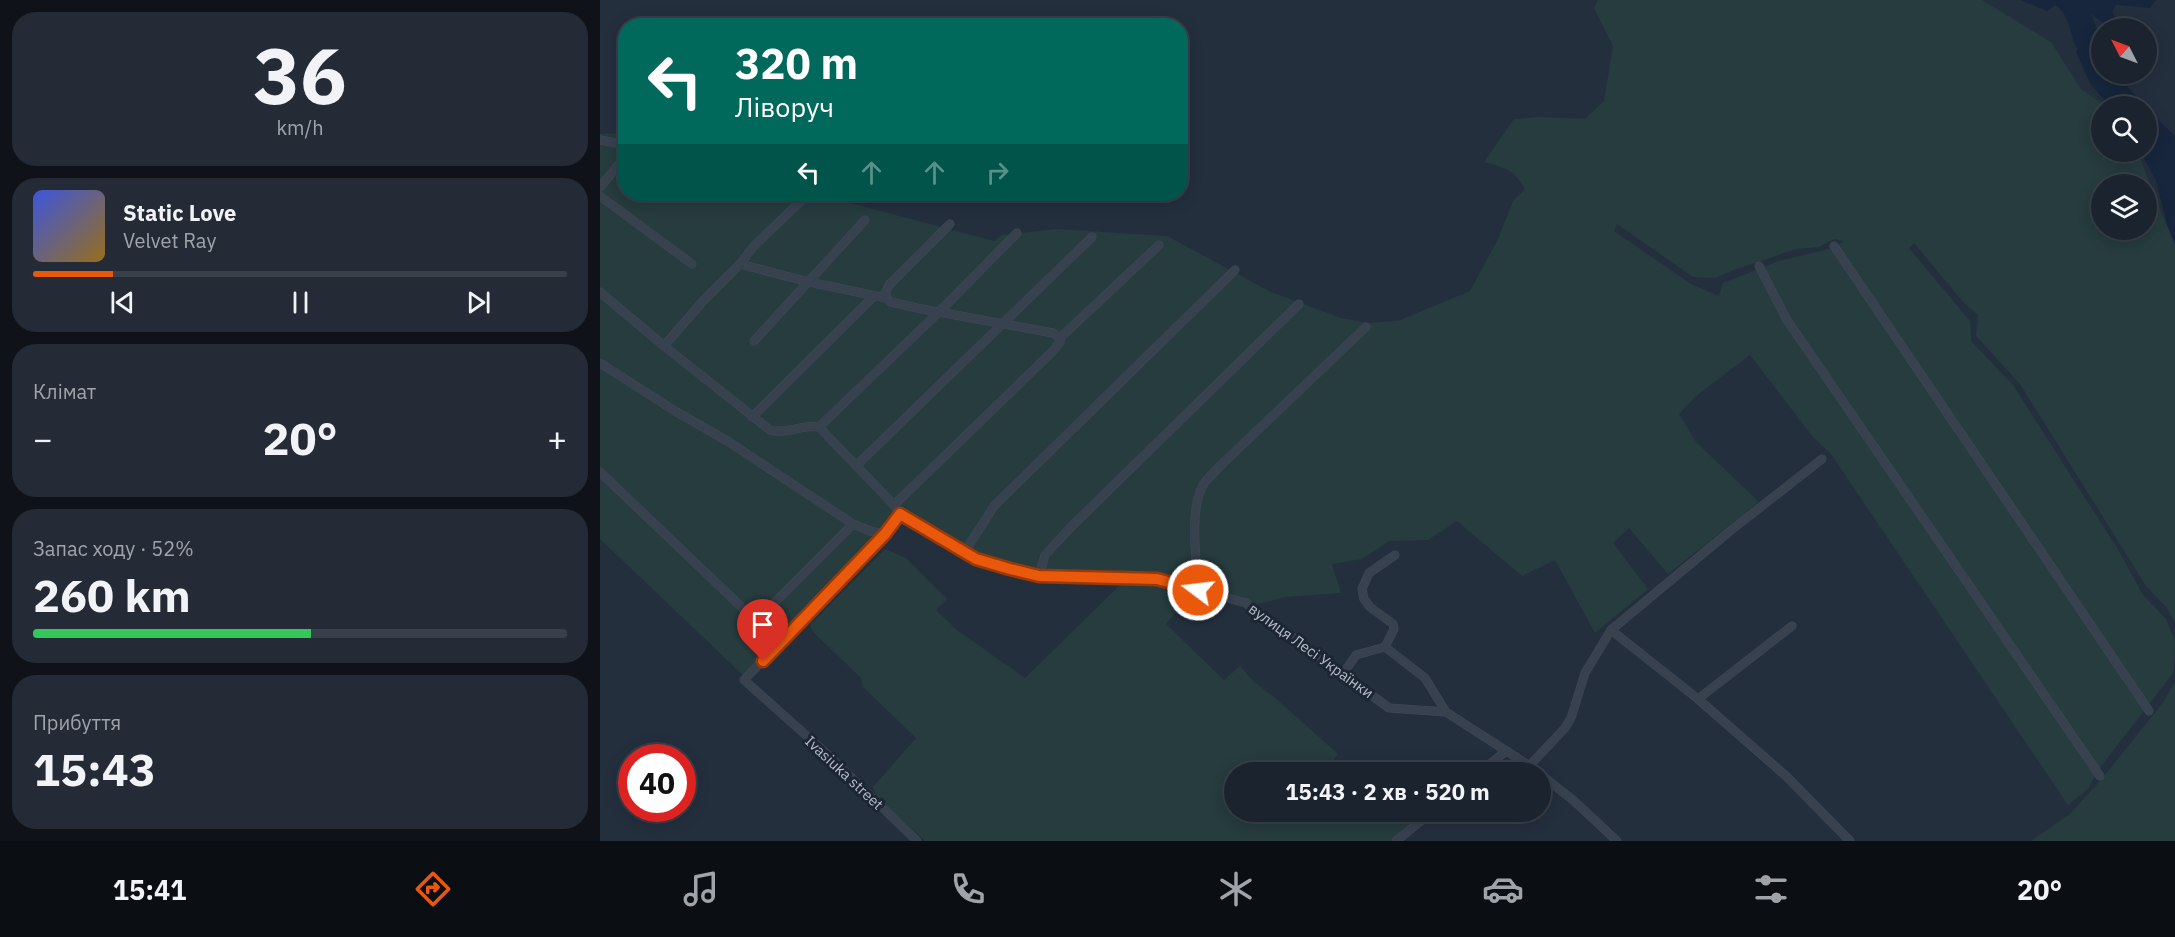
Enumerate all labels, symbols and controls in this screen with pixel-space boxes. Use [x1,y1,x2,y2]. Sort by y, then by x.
north arrow [2091,18,2157,84]
map controls [2091,18,2157,240]
text: 36 [253,24,347,125]
text: 320 m [735,36,858,91]
icon: left [636,42,714,120]
text: Ліворуч [735,89,834,124]
button: search [2091,96,2157,162]
text: km/h [276,114,324,141]
icon: left [792,156,825,189]
icon: ahead [855,156,888,189]
icon: ahead [918,156,951,189]
icon: right [981,156,1014,189]
button: layers [2091,174,2157,240]
text: Static Love [123,198,236,227]
text: Velvet Ray [123,227,216,254]
icon: previous [106,286,139,319]
icon: pause [284,286,317,319]
icon: next [462,286,495,319]
text: Клімат [33,378,96,405]
text: 20° [262,409,338,467]
text: − [33,417,53,460]
text: + [547,417,567,460]
text: Запас ходу · 52% [33,535,194,562]
position arrow [1166,558,1230,622]
text: 260 km [33,566,191,624]
pin [737,599,788,661]
street label: вулиця Лесі Українки [1245,599,1377,702]
icon: arrive [746,608,779,641]
text: Прибуття [33,709,121,736]
street label: Ivasiuka street [801,732,887,814]
text: 15:43 [33,740,156,798]
speed limit sign: 40 [618,744,696,822]
text: 15:43 · 2 хв · 520 m [1285,777,1490,806]
icon: directions [412,868,454,910]
icon: music [680,868,722,910]
icon: phone [947,868,989,910]
icon: climate [1215,868,1257,910]
icon: car [1482,868,1524,910]
icon: filters [1750,868,1792,910]
text: 15:41 [113,872,186,907]
text: 20° [2017,872,2062,907]

